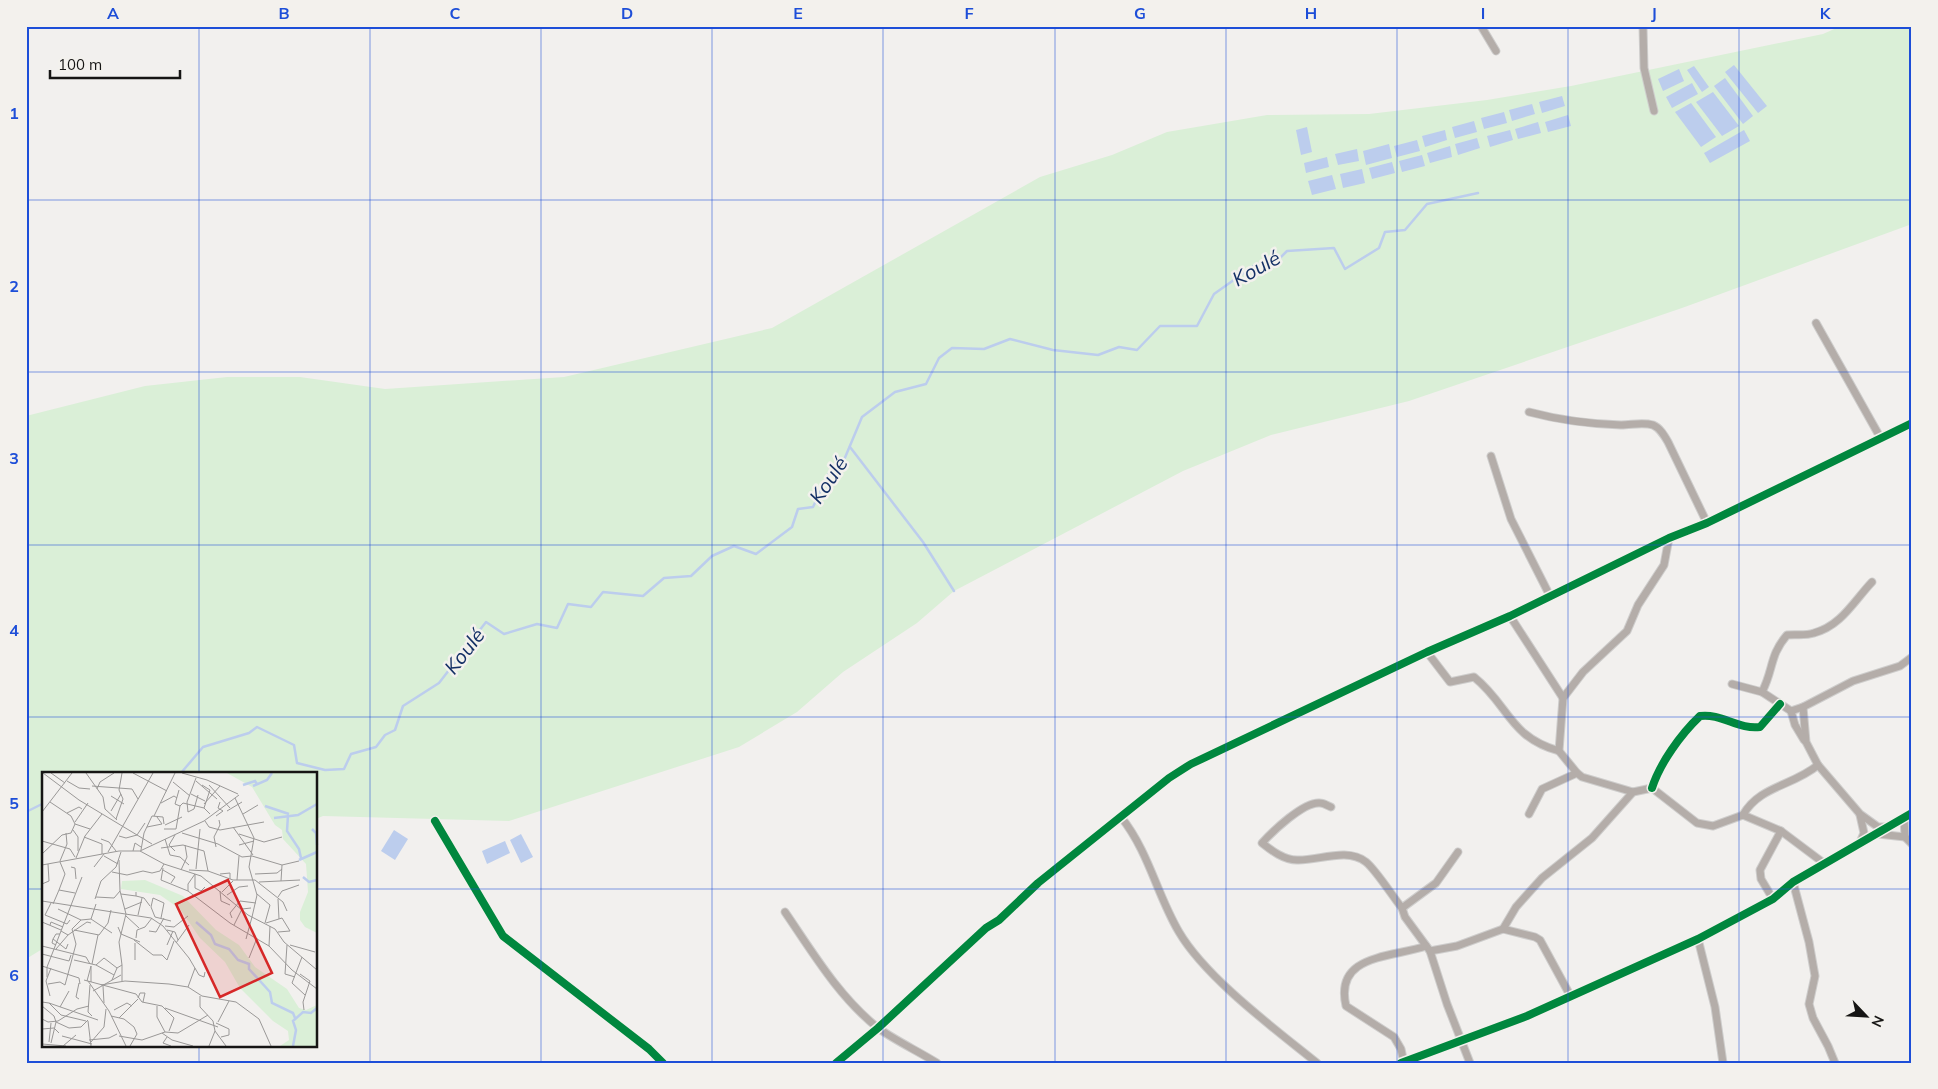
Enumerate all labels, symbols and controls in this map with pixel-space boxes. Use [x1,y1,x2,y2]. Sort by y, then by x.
text: A [107,3,119,23]
text: B [278,3,290,23]
text: C [450,3,461,23]
text: D [621,3,633,23]
text: E [793,3,803,23]
text: F [964,3,974,23]
text: G [1134,3,1146,23]
text: H [1305,3,1317,23]
text: I [1481,3,1485,23]
text: J [1651,3,1657,23]
text: K [1820,3,1832,23]
scale bar [50,48,180,80]
text: 100 m [58,55,102,74]
text: 1 [9,103,19,123]
water label: Koulé [1228,245,1284,291]
text: 2 [9,276,19,296]
text: 3 [9,448,19,468]
water label: Koulé [803,452,853,508]
text: 4 [9,620,19,640]
water label: Koulé [438,623,490,679]
inset map [42,772,318,1046]
text: 5 [9,793,19,813]
text: 6 [9,965,19,985]
north arrow [1840,992,1890,1042]
text: N [1867,1013,1888,1030]

